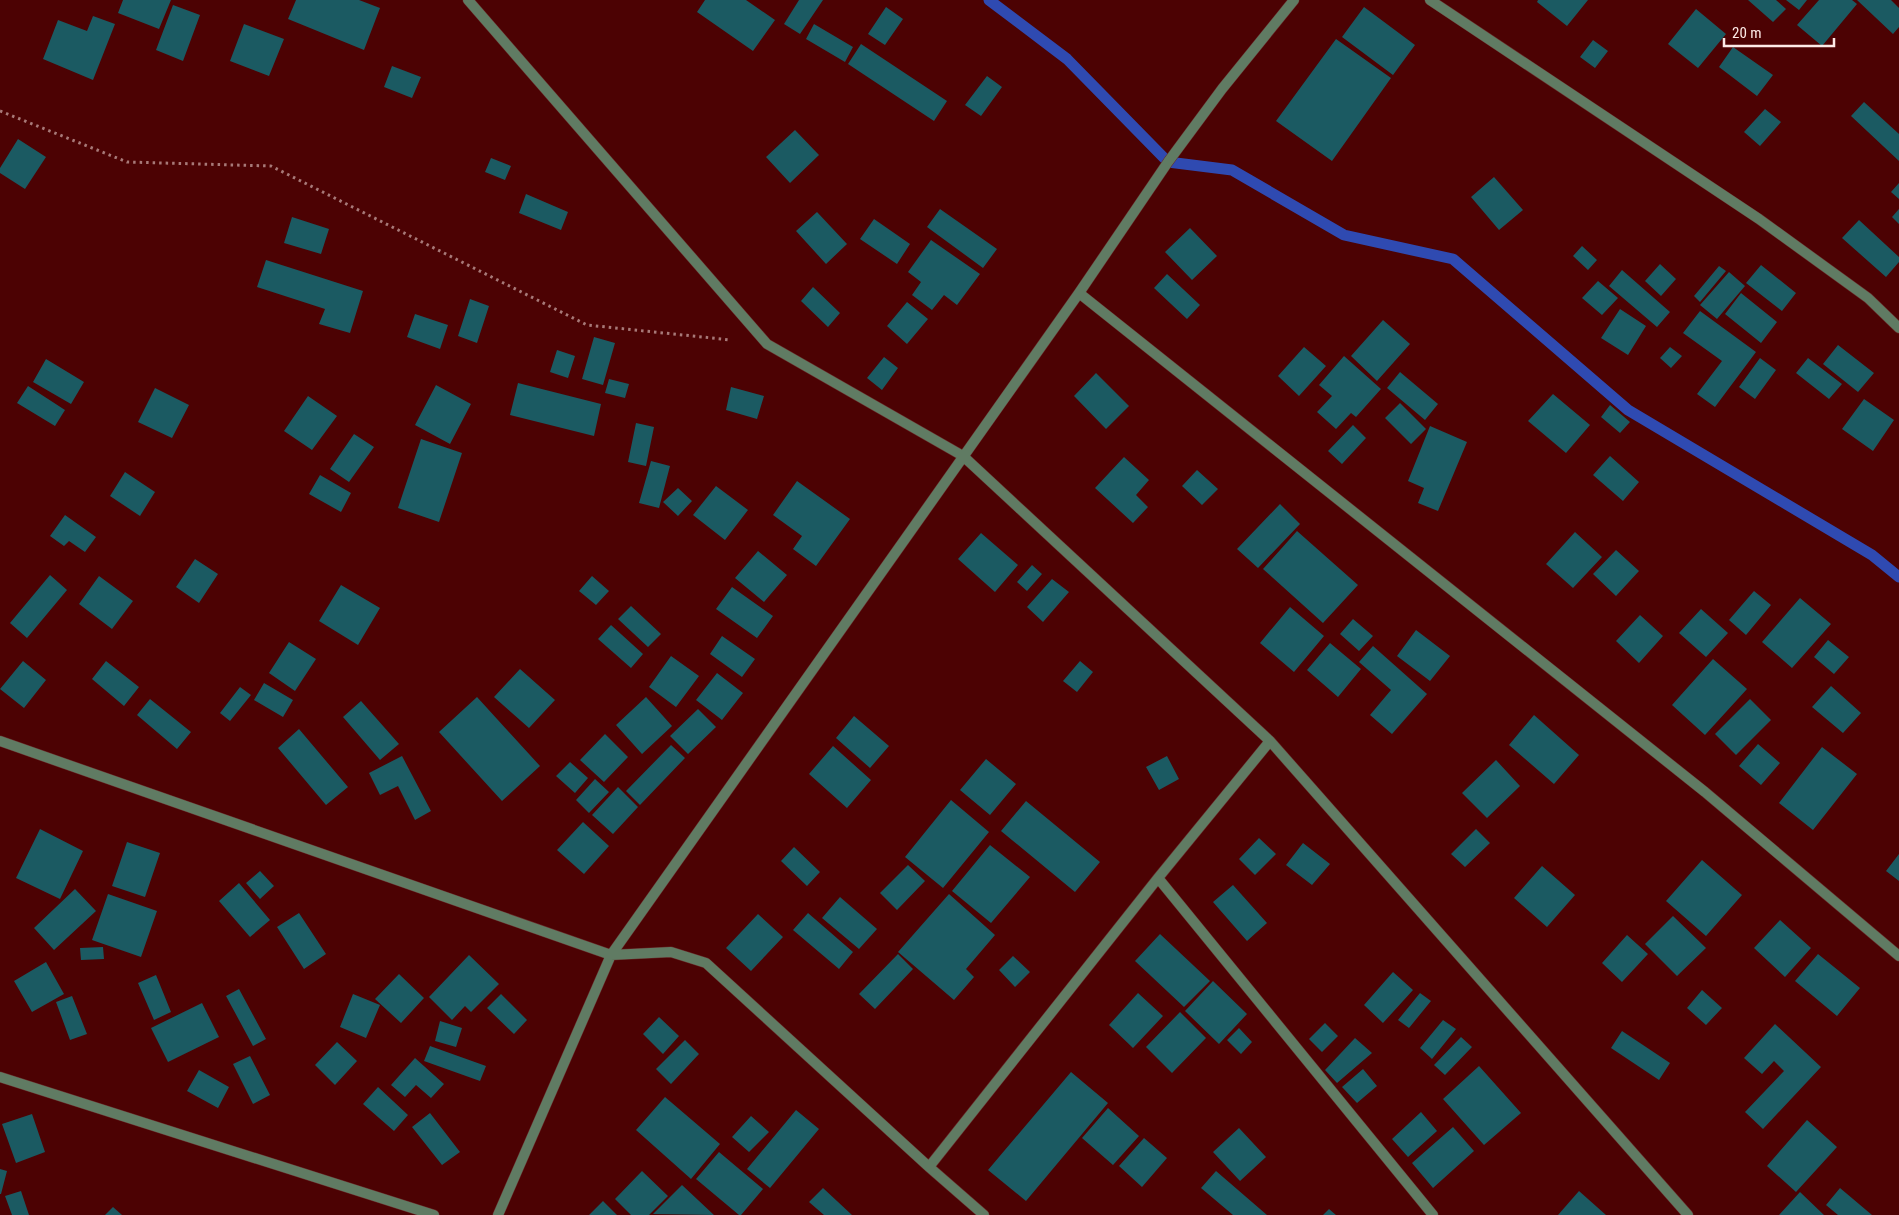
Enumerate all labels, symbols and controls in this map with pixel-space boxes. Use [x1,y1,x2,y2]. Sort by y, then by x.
scale bar [1724,15,1834,47]
text: 20 m [1732,24,1762,42]

